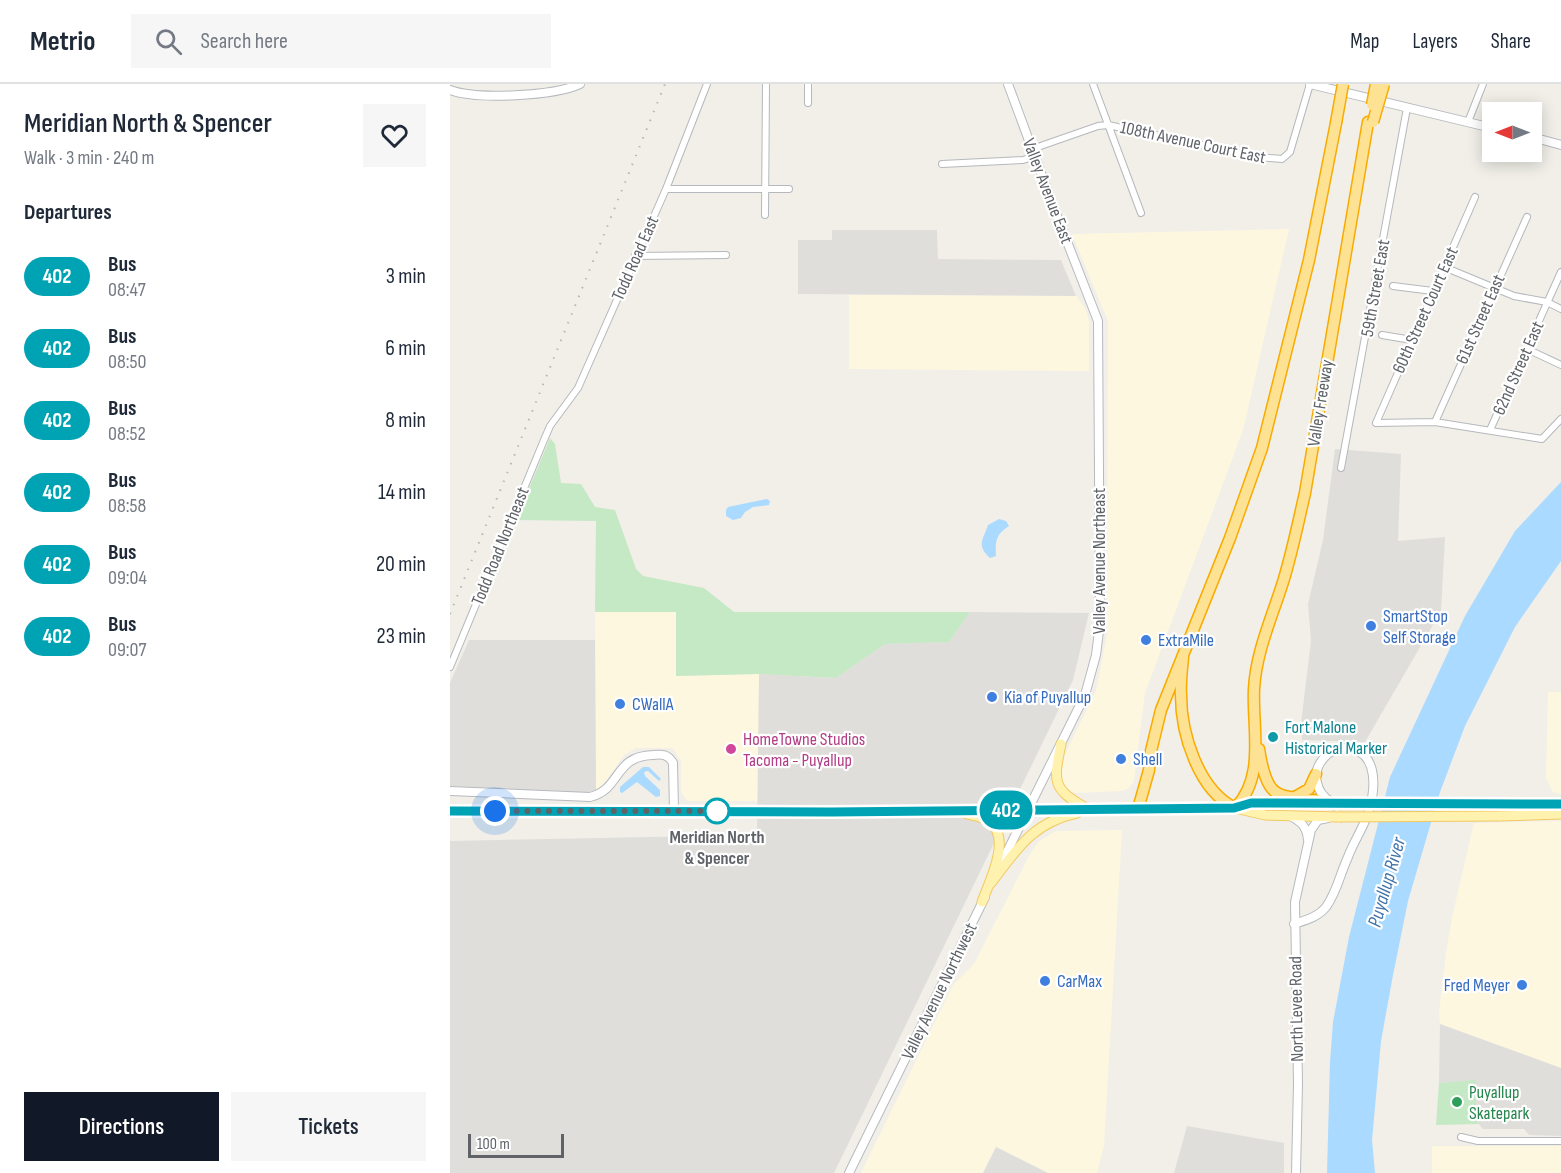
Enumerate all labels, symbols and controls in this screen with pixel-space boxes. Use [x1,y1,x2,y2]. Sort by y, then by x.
search box [131,14,551,68]
text: Metrio [30,25,95,58]
icon: search [152,25,185,58]
text: Search here [200,28,288,55]
text: Map [1350,29,1379,54]
text: Layers [1412,29,1458,54]
text: Share [1491,29,1531,54]
north arrow [1482,102,1542,162]
map controls [1482,102,1542,162]
button: heart [363,104,426,167]
text: Meridian North & Spencer [24,107,272,140]
street label: 108th Avenue Court East [1118,117,1268,168]
street label: Valley Avenue East [1018,136,1077,247]
text: Walk · 3 min · 240 m [24,146,154,170]
text: Departures [24,199,112,226]
street label: Todd Road East [607,212,664,304]
street label: 59th Street East [1357,237,1394,338]
street label: 60th Street Court East [1388,243,1463,377]
text: Bus [108,251,137,278]
text: 3 min [386,263,426,290]
text: 402 [43,264,71,289]
street label: 61st Street East [1451,271,1510,367]
text: 08:47 [108,278,146,302]
street label: 62nd Street East [1488,318,1549,418]
text: Bus [108,323,137,350]
text: 6 min [385,335,426,362]
text: 402 [43,336,71,361]
text: 08:50 [108,350,146,374]
street label: Valley Freeway [1303,358,1338,448]
text: Bus [108,395,137,422]
text: 8 min [385,407,426,434]
text: 402 [43,408,71,433]
text: 08:52 [108,422,146,446]
text: Bus [108,467,137,494]
text: 14 min [378,479,426,506]
text: 402 [43,480,71,505]
street label: Todd Road Northeast [467,484,534,608]
street label: Valley Avenue Northeast [1089,487,1110,634]
text: 08:58 [108,494,146,518]
text: Bus [108,539,137,566]
text: 20 min [376,551,426,578]
text: 402 [43,552,71,577]
text: 09:04 [108,566,147,590]
place label: SmartStop Self Storage [1383,606,1456,648]
text: Bus [108,611,137,638]
marker: SmartStop Self Storage [1364,619,1378,633]
text: 23 min [377,623,426,650]
text: 402 [43,624,71,649]
place label: ExtraMile [1158,630,1214,651]
marker: ExtraMile [1139,633,1153,647]
text: 09:07 [108,638,146,662]
place label: Kia of Puyallup [1004,687,1091,708]
marker: Kia of Puyallup [985,690,999,704]
place label: CWallA [632,694,674,715]
marker: CWallA [613,697,627,711]
place label: Fort Malone Historical Marker [1285,717,1387,759]
place label: HomeTowne Studios Tacoma - Puyallup [743,729,865,771]
marker: Fort Malone Historical Marker [1266,730,1280,744]
marker: HomeTowne Studios Tacoma - Puyallup [724,742,738,756]
place label: Shell [1133,749,1162,770]
marker: Shell [1114,752,1128,766]
line badge: 402 [972,790,1040,830]
your location [480,796,510,826]
marker: Meridian North & Spencer [704,798,730,824]
text: 402 [992,798,1020,823]
place label: Meridian North & Spencer [669,827,765,869]
water label: Puyallup River [1363,833,1412,930]
street label: Valley Avenue Northwest [897,919,982,1063]
street label: North Levee Road [1285,956,1308,1062]
place label: CarMax [1057,971,1102,992]
marker: CarMax [1038,974,1052,988]
place label: Fred Meyer [1444,975,1510,996]
marker: Fred Meyer [1515,978,1529,992]
place label: Puyallup Skatepark [1469,1082,1530,1124]
button: Directions [24,1092,219,1161]
button: Tickets [231,1092,426,1161]
marker: Puyallup Skatepark [1450,1095,1464,1109]
scale bar [468,1131,564,1158]
text: 100 m [477,1135,510,1154]

